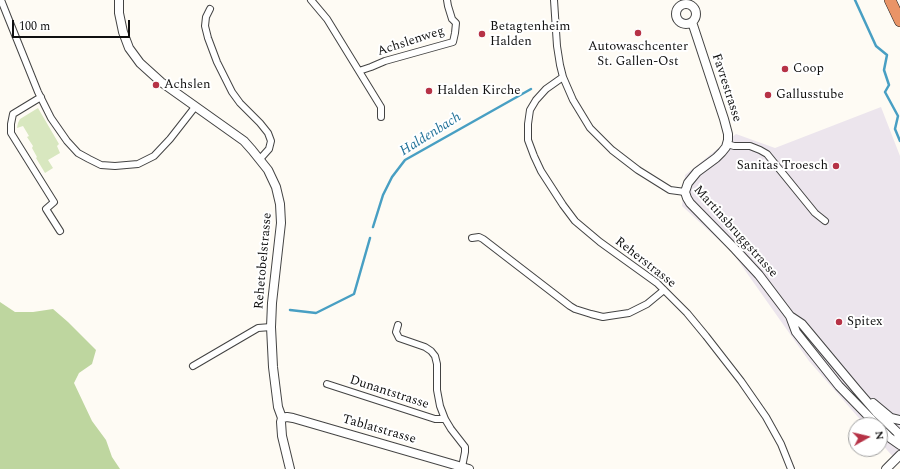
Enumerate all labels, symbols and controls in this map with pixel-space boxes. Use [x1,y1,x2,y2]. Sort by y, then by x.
scale bar [14,12,132,38]
text: 100 m [19,17,50,36]
place label: Betagtenheim Halden [490,19,571,50]
street label: Achslenweg [375,24,447,60]
marker: Autowaschcenter St. Gallen-Ost [633,28,643,38]
marker: Betagtenheim Halden [477,29,487,39]
place label: Autowaschcenter St. Gallen-Ost [588,39,688,70]
street label: Favrestrasse [708,52,744,124]
place label: Coop [793,61,824,77]
marker: Coop [780,64,790,74]
place label: Achslen [164,77,211,93]
marker: Achslen [151,80,161,90]
place label: Halden Kirche [437,83,521,99]
marker: Halden Kirche [424,86,434,96]
place label: Gallusstube [776,87,844,103]
marker: Gallusstube [763,90,773,100]
water label: Haldenbach [397,110,465,160]
place label: Sanitas Troesch [737,158,828,174]
marker: Sanitas Troesch [831,161,841,171]
street label: Martinsbruggstrasse [690,183,780,281]
street label: Rehetobelstrasse [252,212,276,310]
street label: Reherstrasse [611,234,679,292]
place label: Spitex [847,314,883,330]
marker: Spitex [834,317,844,327]
street label: Dunantstrasse [347,373,431,413]
street label: Tablatstrasse [340,412,418,448]
north arrow [848,417,888,457]
text: N [870,430,888,441]

